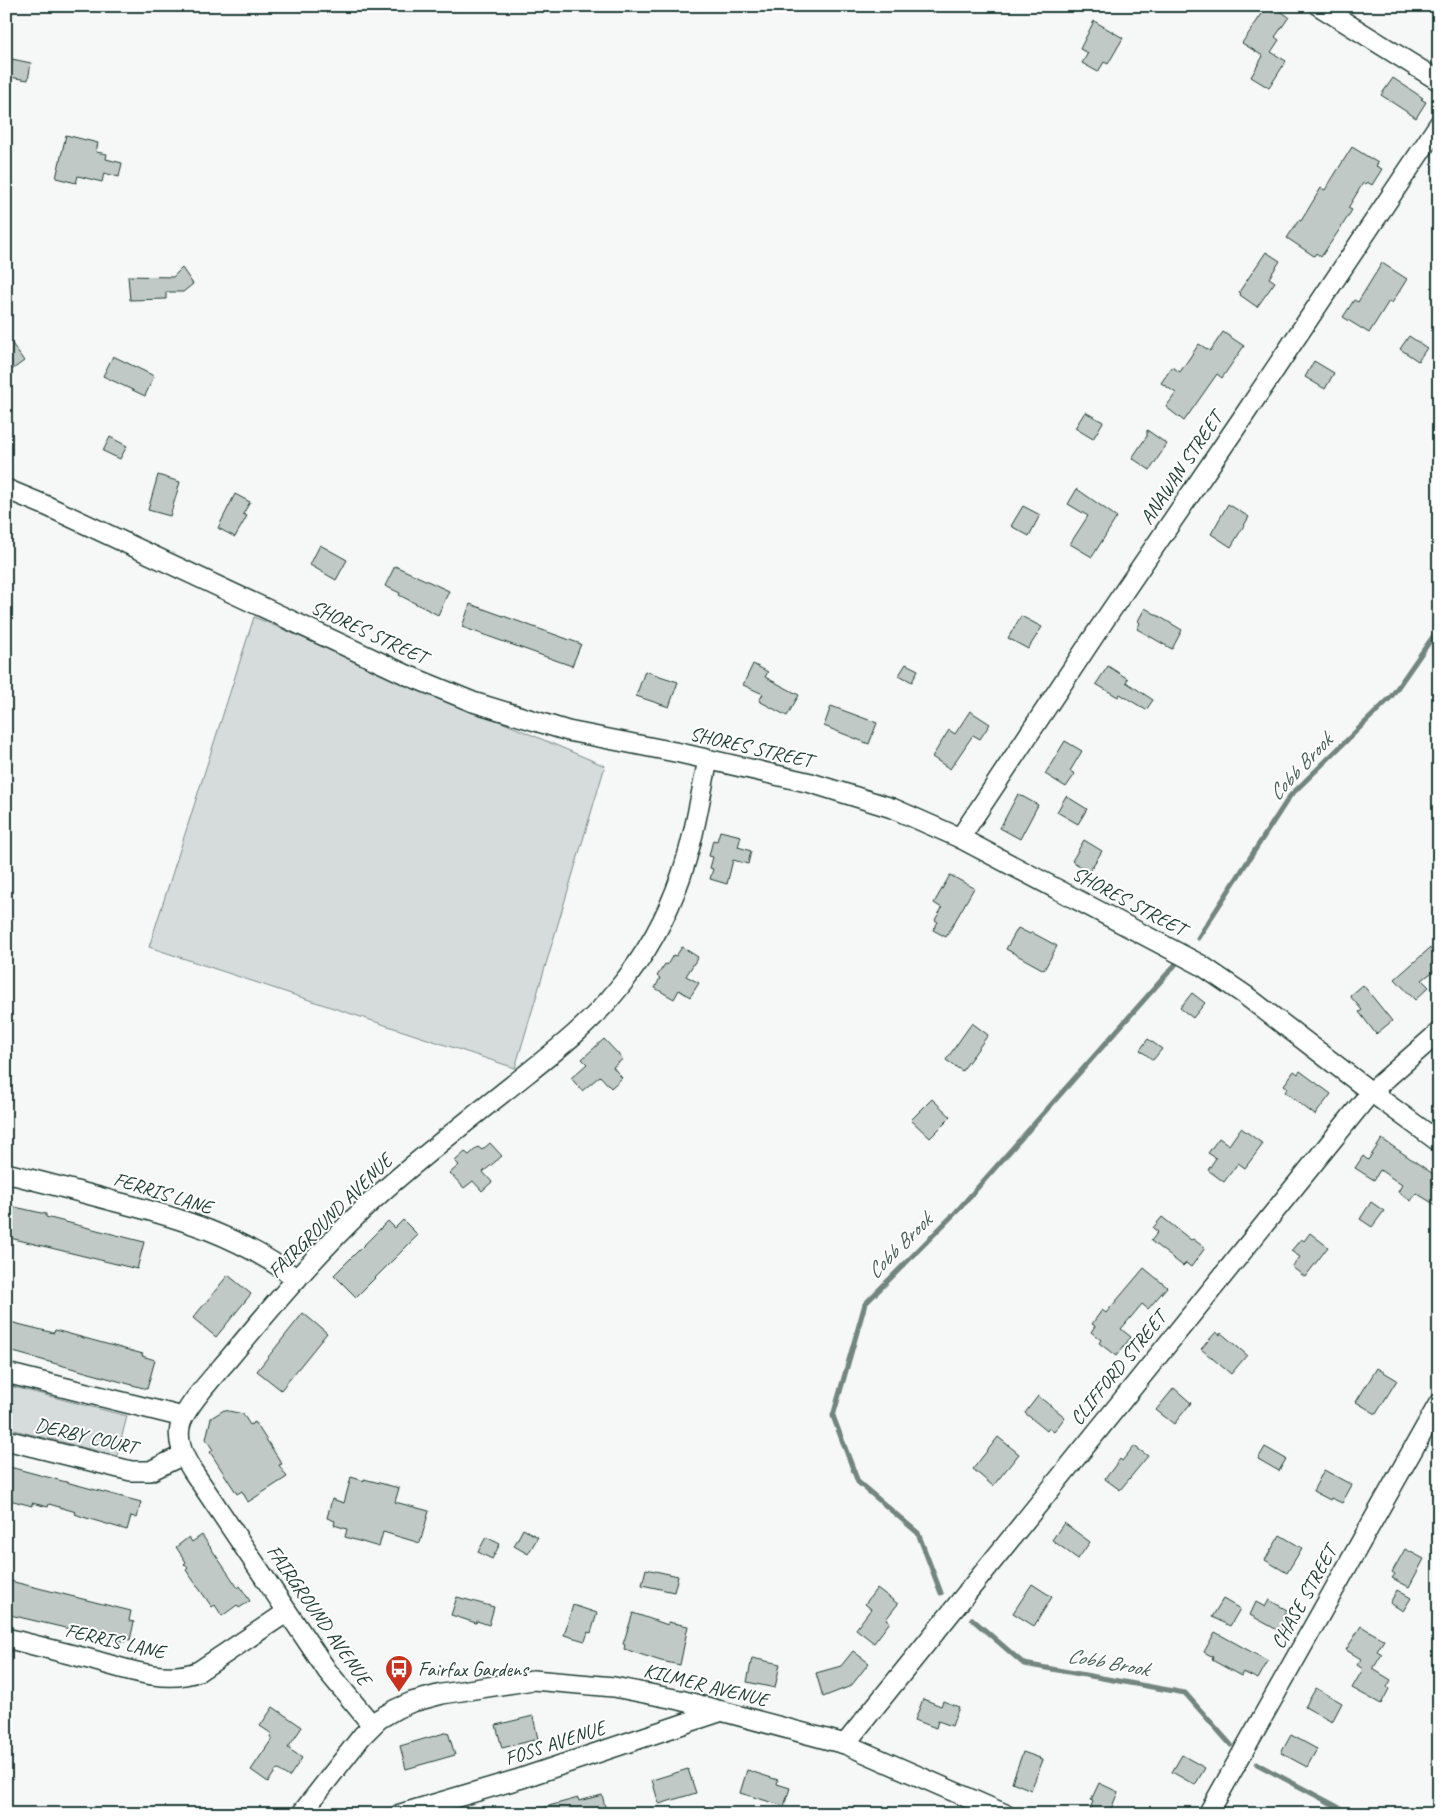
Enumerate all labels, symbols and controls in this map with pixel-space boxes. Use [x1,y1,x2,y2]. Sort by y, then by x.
street label: ANAWAN STREET [1134,404,1230,529]
street label: SHORES STREET [307,594,435,672]
street label: SHORES STREET [687,721,819,774]
water label: Cobb Brook [1263,726,1340,806]
street label: SHORES STREET [1068,861,1194,944]
street label: FAIRGROUND AVENUE [263,1146,400,1283]
street label: FERRIS LANE [111,1166,217,1220]
water label: Cobb Brook [861,1206,939,1284]
street label: CLIFFORD STREET [1064,1303,1174,1430]
street label: DERBY COURT [33,1412,143,1461]
street label: CHASE STREET [1265,1538,1344,1653]
street label: FAIRGROUND AVENUE [261,1540,379,1693]
street label: FERRIS LANE [63,1617,170,1665]
water label: Cobb Brook [1066,1642,1154,1682]
bus stop icon: Fairfax Gardens [384,1654,414,1693]
place label: Fairfax Gardens [418,1657,530,1682]
street label: KILMER AVENUE [641,1657,774,1713]
street label: FOSS AVENUE [502,1714,611,1771]

